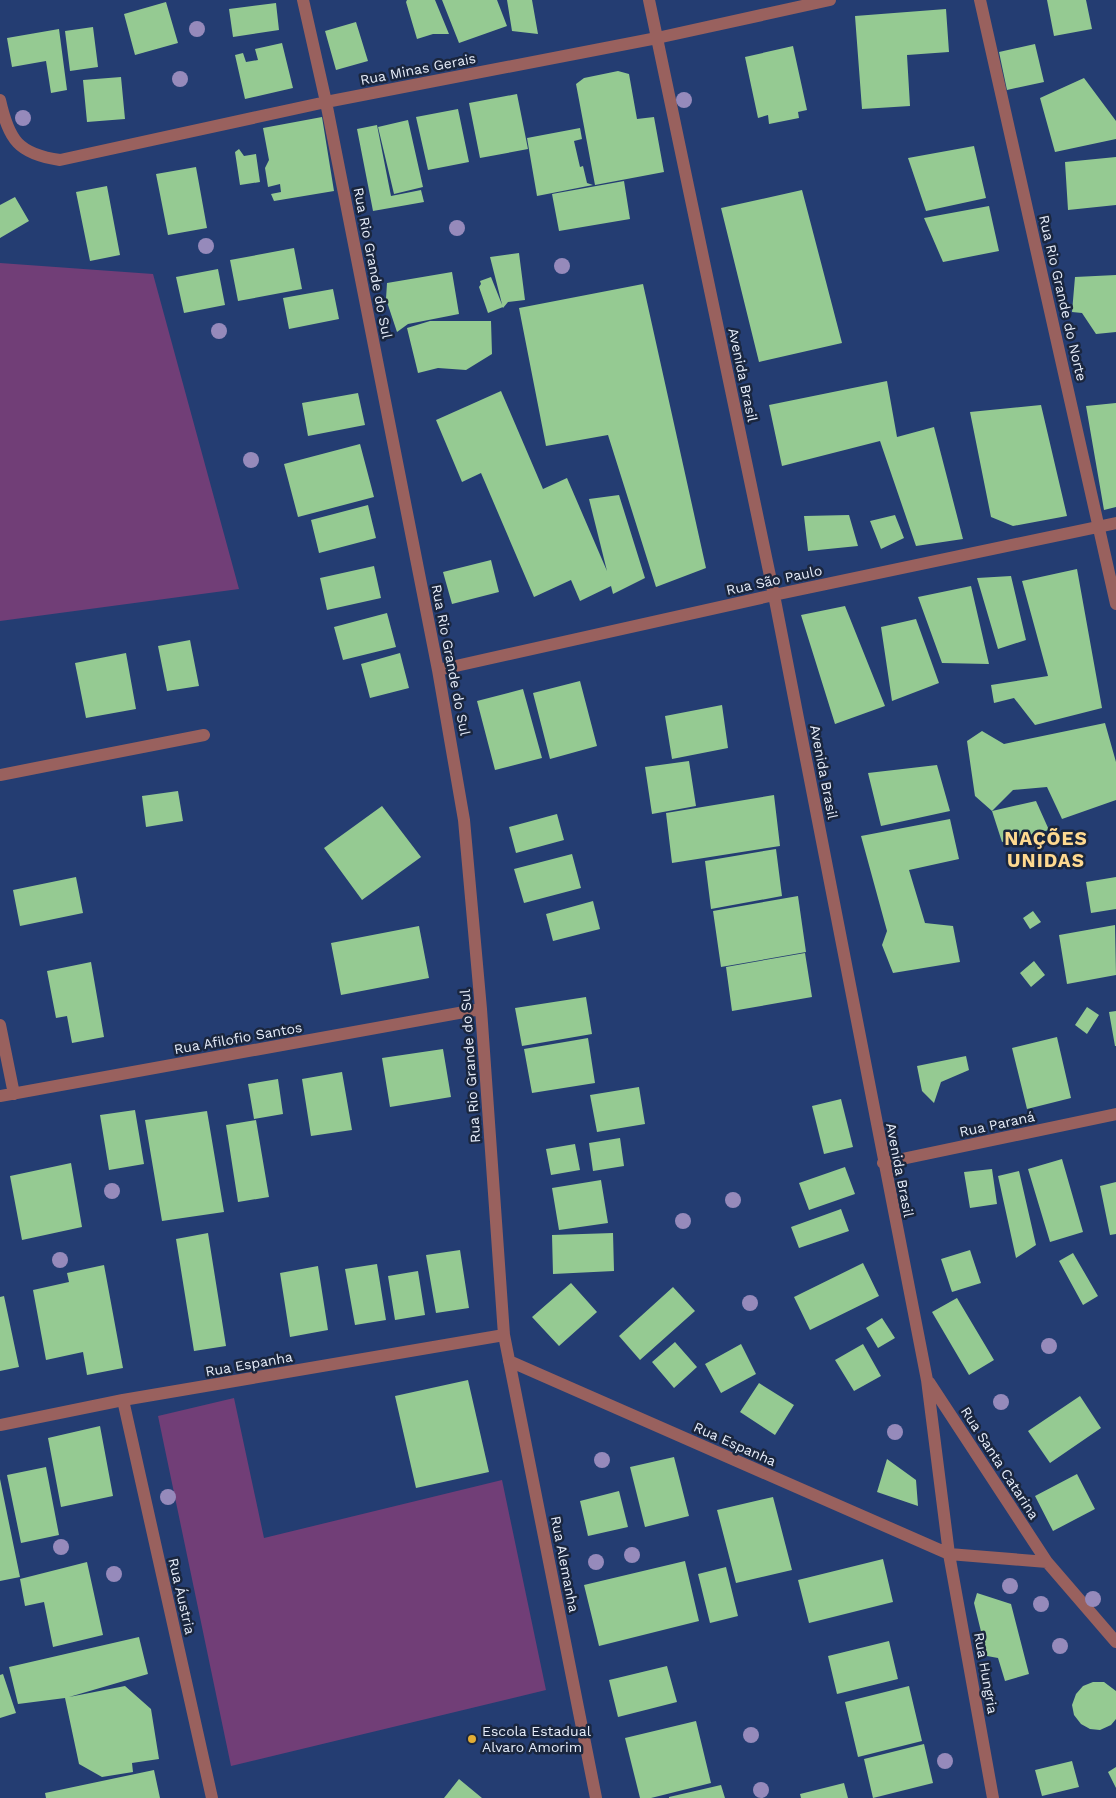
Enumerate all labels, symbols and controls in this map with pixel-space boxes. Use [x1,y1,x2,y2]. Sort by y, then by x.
street label: Rua Minas Gerais [359,50,477,88]
street label: Rua Rio Grande do Sul [350,186,396,341]
street label: Rua Rio Grande do Norte [1036,213,1090,383]
street label: Avenida Brasil [725,327,761,424]
street label: Rua São Paulo [724,562,824,598]
street label: Rua Rio Grande do Sul [428,583,474,738]
street label: Avenida Brasil [807,724,841,821]
district label: NAÇÕES UNIDAS [1004,827,1088,872]
street label: Rua Rio Grande do Sul [457,988,483,1143]
street label: Rua Afilofio Santos [173,1019,303,1057]
street label: Rua Paraná [958,1108,1036,1140]
street label: Avenida Brasil [883,1122,917,1219]
street label: Rua Espanha [204,1348,294,1380]
street label: Rua Santa Catarina [958,1404,1042,1522]
street label: Rua Espanha [691,1419,779,1469]
street label: Rua Alemanha [548,1515,582,1614]
street label: Rua Áustria [165,1556,199,1636]
street label: Rua Hungria [971,1631,1001,1715]
place label: Escola Estadual Alvaro Amorim [482,1723,592,1755]
marker: Escola Estadual Alvaro Amorim [466,1733,478,1745]

